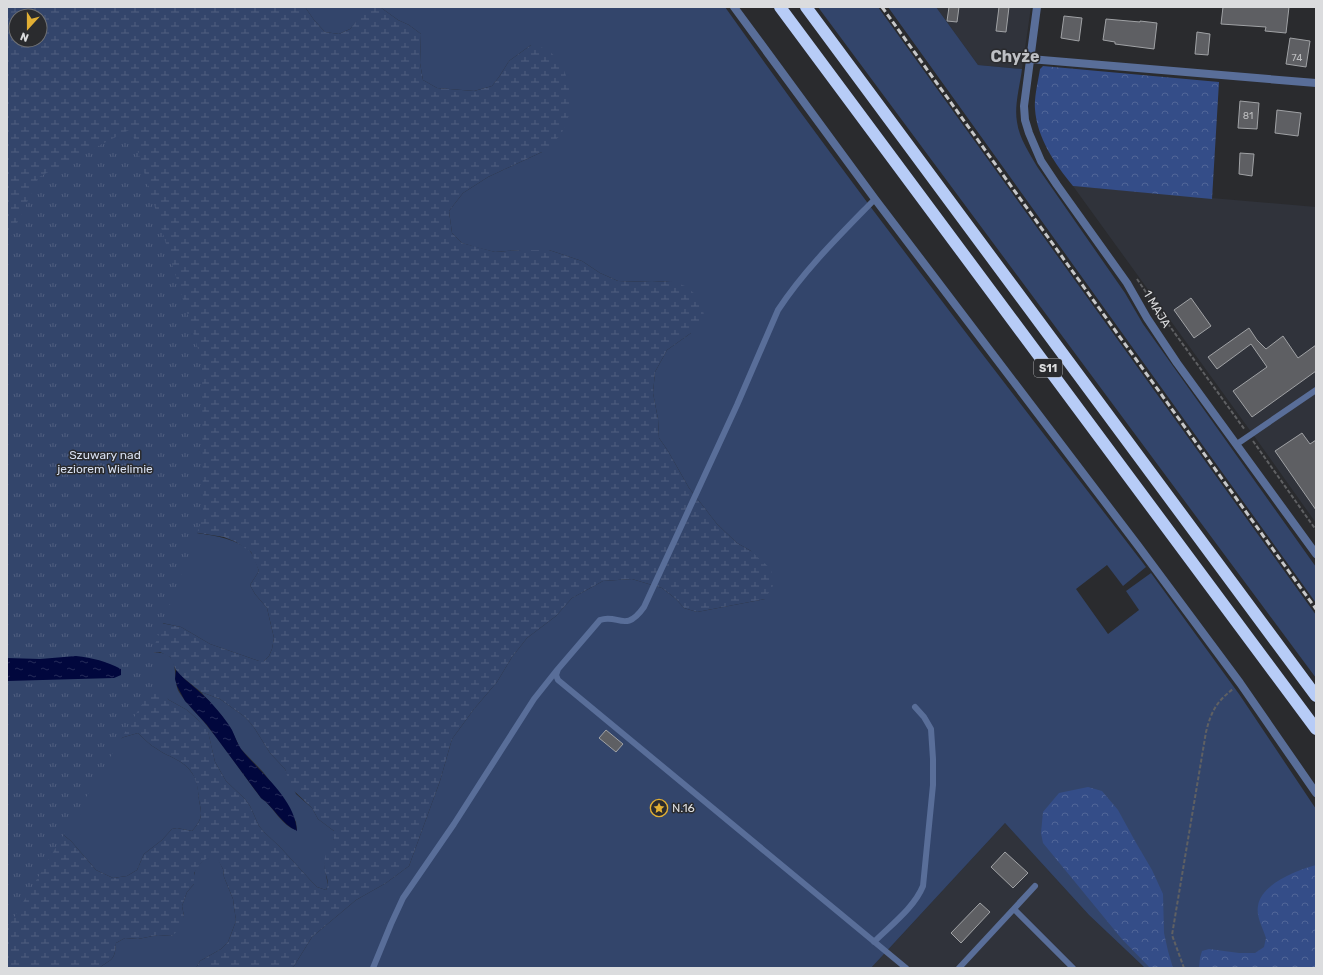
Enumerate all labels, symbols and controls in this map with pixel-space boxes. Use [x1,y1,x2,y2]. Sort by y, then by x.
north arrow [8,8,48,48]
text: N [18,29,31,44]
district label: Chyże [990,47,1040,66]
house number: 74 [1292,52,1303,64]
house number: 81 [1243,110,1253,122]
street label: 1 MAJA [1140,288,1174,330]
road number: S11 [1034,359,1062,377]
park label: Szuwary nad jeziorem Wielimie [56,448,153,476]
place icon: N.16 [649,798,669,818]
place label: N.16 [672,801,695,815]

